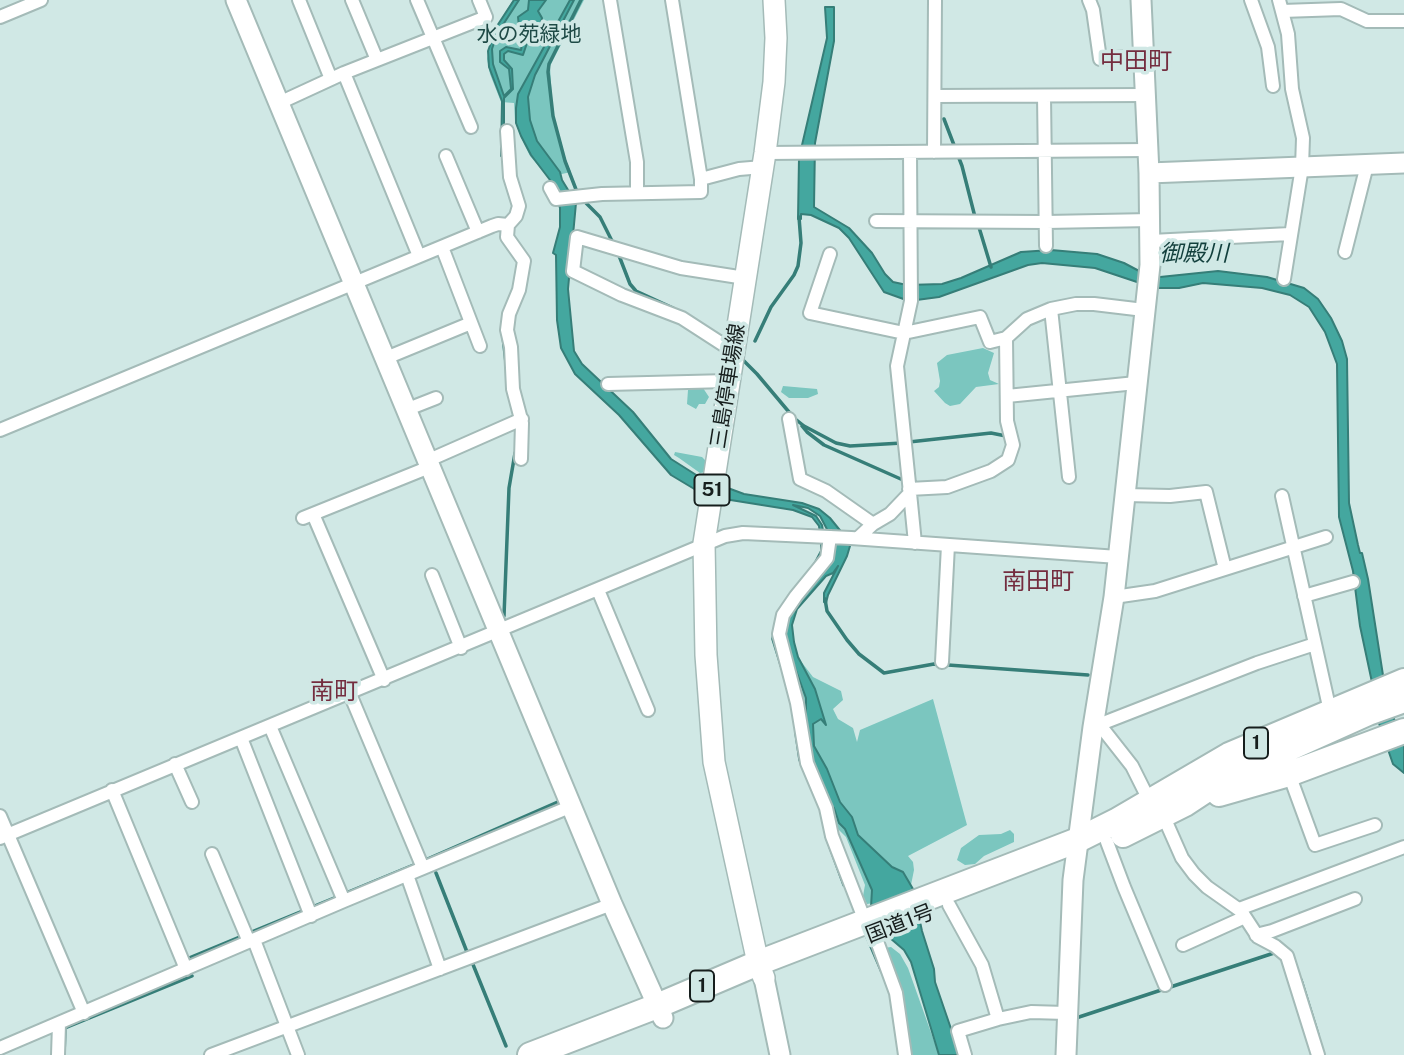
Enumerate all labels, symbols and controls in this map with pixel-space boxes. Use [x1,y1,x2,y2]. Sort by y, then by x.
park label: 水の苑緑地 [477,22,581,48]
district label: 中田町 [1100,48,1172,76]
water label: 御殿川 [1160,240,1228,268]
street label: 三島停車場線 [706,322,750,450]
road number: 51 [694,475,730,505]
district label: 南田町 [1002,568,1074,596]
district label: 南町 [310,678,358,706]
road number: 1 [1244,728,1268,758]
street label: 国道1号 [862,899,938,949]
road number: 1 [690,970,714,1002]

